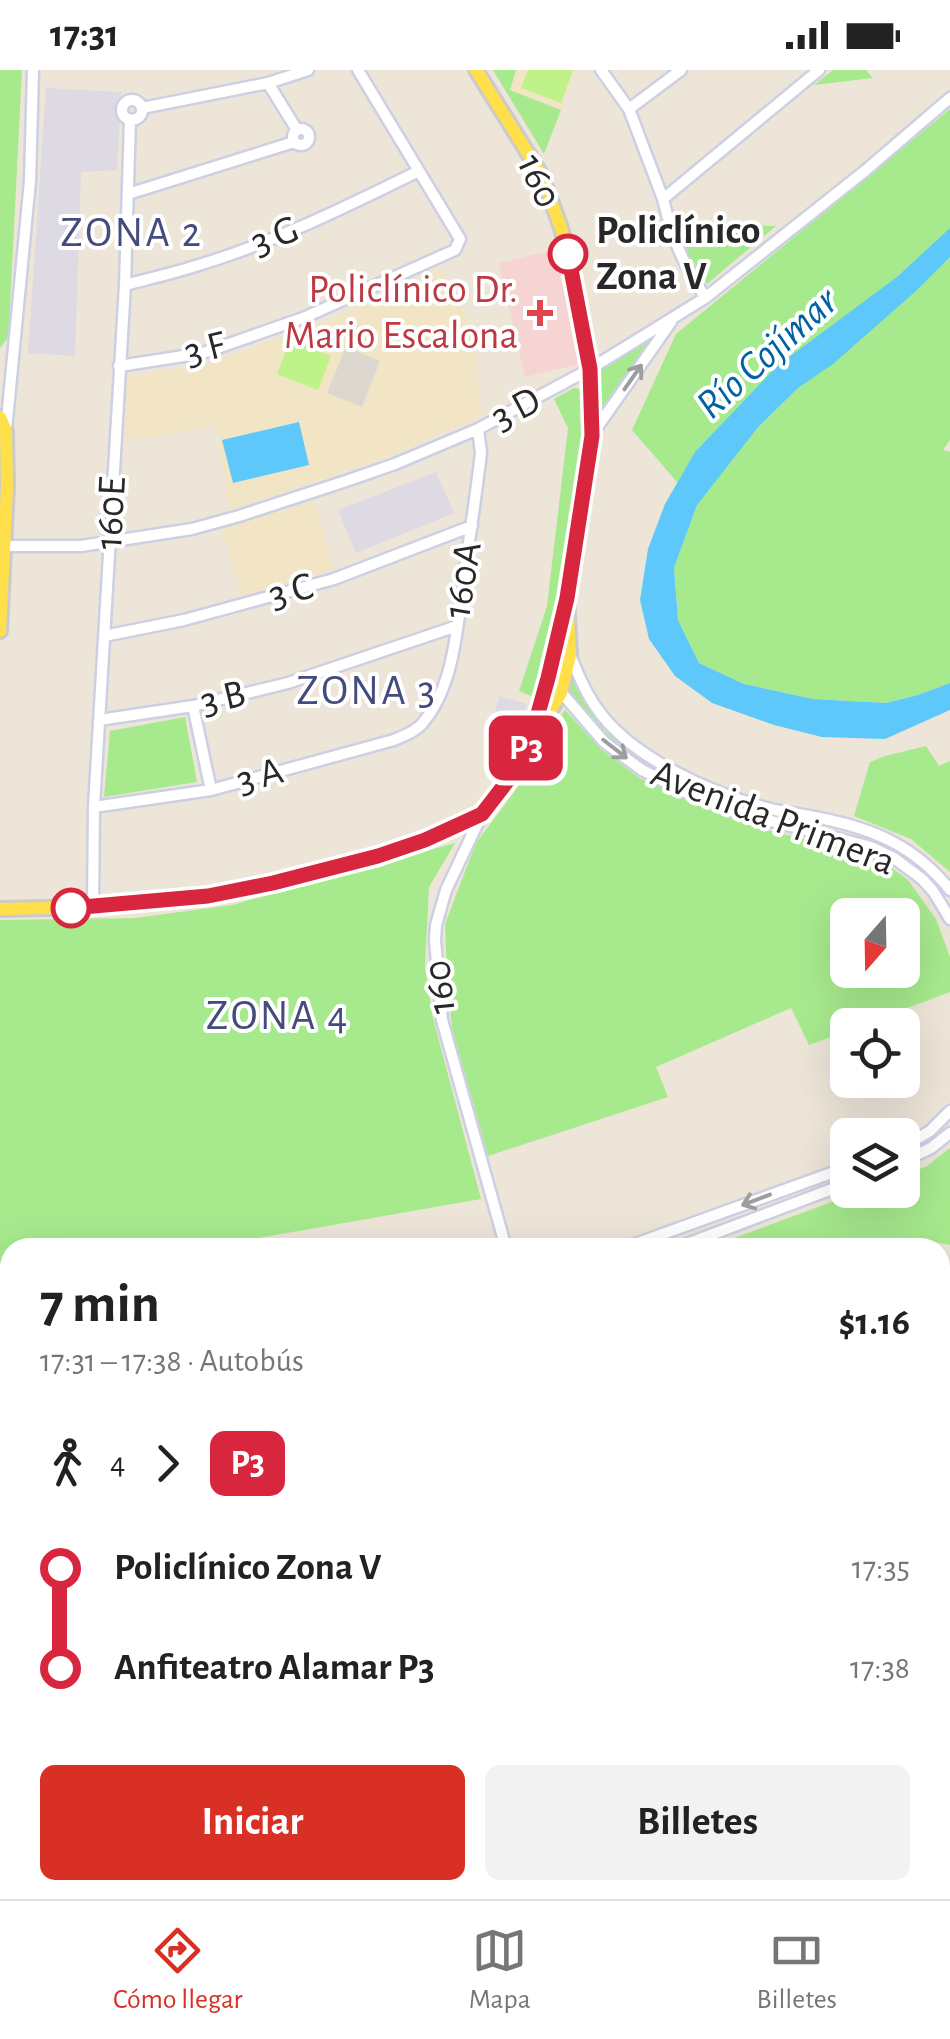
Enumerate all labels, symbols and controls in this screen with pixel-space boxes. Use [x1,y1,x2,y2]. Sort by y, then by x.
text: 17:31 [50,16,119,54]
street label: 160 [510,148,568,214]
street label: 3 G [246,209,304,263]
place label: Policlínico Zona V [596,211,761,297]
district label: ZONA 2 [61,212,203,254]
marker: Policlínico Zona V [549,235,587,273]
place label: Policlínico Dr. Mario Escalona [284,270,518,356]
water label: Río Cojímar [689,279,847,427]
marker: Policlínico Dr. Mario Escalona [527,300,553,326]
street label: 3 F [181,325,230,373]
one-way arrow [622,364,643,392]
street label: 3 D [485,380,547,438]
street label: 160E [89,476,133,550]
street label: 160A [437,539,489,621]
street label: 3 C [265,566,317,616]
district label: ZONA 3 [296,670,438,712]
street label: 3 B [197,674,249,722]
line badge: P3 [481,716,571,780]
text: P3 [509,731,543,766]
one-way arrow [601,738,627,760]
street label: 3 A [233,751,287,801]
street label: Avenida Primera [646,753,900,883]
unlabelled marker [52,889,90,927]
north arrow [830,898,920,988]
map controls [830,898,920,1208]
street label: 160 [417,958,463,1016]
district label: ZONA 4 [206,995,350,1037]
button: locate [830,1008,920,1098]
button: layers [830,1118,920,1208]
one-way arrow [741,1193,772,1211]
text: 7 min [40,1277,160,1332]
text: $1.16 [838,1304,910,1342]
text: 17:31 – 17:38 · Autobús [40,1345,304,1377]
icon: walk [40,1436,95,1491]
icon: forward [140,1436,195,1491]
text: P3 [230,1446,265,1481]
text: 4 [110,1447,125,1479]
text: Policlínico Zona V [114,1549,381,1587]
text: 17:35 [852,1552,910,1584]
text: Anfiteatro Alamar P3 [114,1649,435,1687]
text: 17:38 [850,1652,910,1684]
button: Iniciar [40,1765,465,1880]
button: Billetes [485,1765,910,1880]
tab: Cómo llegar [113,1923,243,2017]
tab: Mapa [469,1923,531,2017]
tab: Billetes [757,1923,837,2017]

